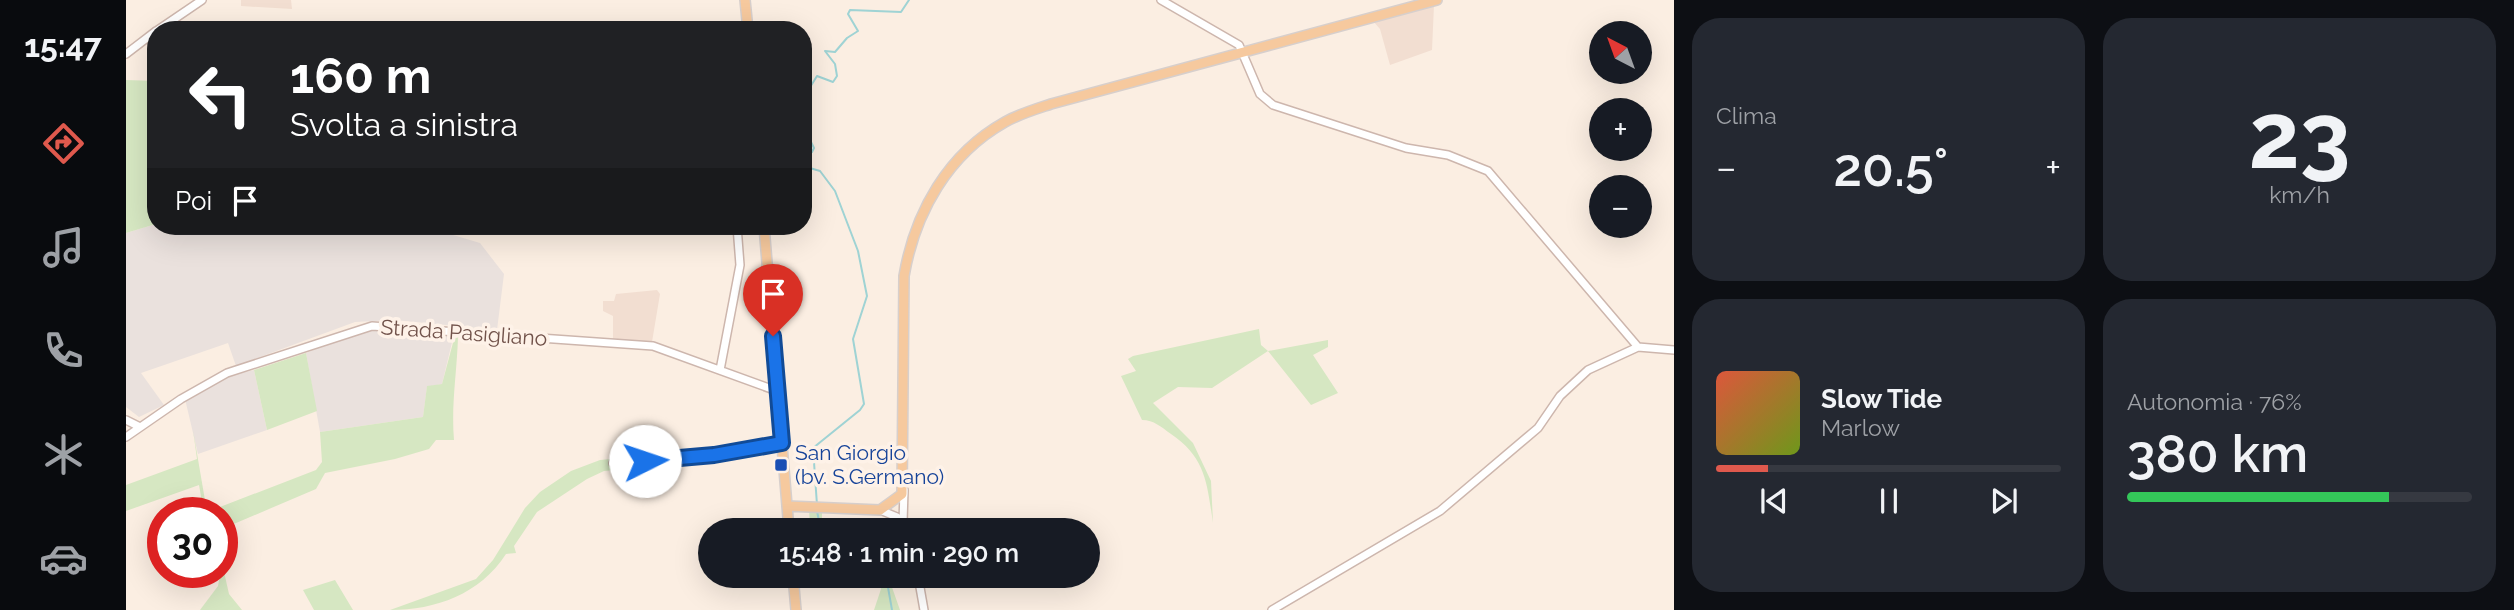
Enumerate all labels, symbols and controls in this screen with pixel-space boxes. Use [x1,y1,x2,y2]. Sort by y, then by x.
north arrow [1589,21,1652,84]
map controls [1589,21,1652,238]
text: 15:47 [24,27,102,64]
text: 160 m [290,47,431,104]
icon: left [175,49,266,140]
text: 23 [2248,82,2351,189]
button: + [1589,98,1652,161]
text: Clima [1716,102,1777,129]
text: Svolta a sinistra [290,106,518,143]
icon: directions [39,119,88,168]
text: 20.5° [1834,137,1948,198]
text: − [1716,145,1736,190]
text: + [2045,145,2061,190]
button: − [1589,175,1652,238]
text: km/h [2269,181,2330,208]
icon: arrive [226,182,264,220]
text: Poi [175,186,212,216]
icon: music [39,223,88,272]
pin [743,264,803,336]
icon: arrive [754,275,792,313]
street label: Strada Pasigliano [380,314,548,351]
icon: phone [39,326,88,375]
text: Slow Tide [1821,384,1942,414]
text: Autonomia · 76% [2127,388,2302,415]
text: Marlow [1821,414,1900,441]
text: 380 km [2127,423,2308,484]
position arrow [608,424,682,498]
icon: climate [39,430,88,479]
place label: San Giorgio (bv. S.Germano) [795,440,944,489]
marker: San Giorgio (bv. S.Germano) [773,457,789,473]
icon: previous [1755,482,1793,520]
icon: pause [1870,482,1908,520]
icon: next [1985,482,2023,520]
speed limit sign: 30 [147,497,238,588]
icon: car [39,534,88,583]
text: 15:48 · 1 min · 290 m [779,538,1019,568]

